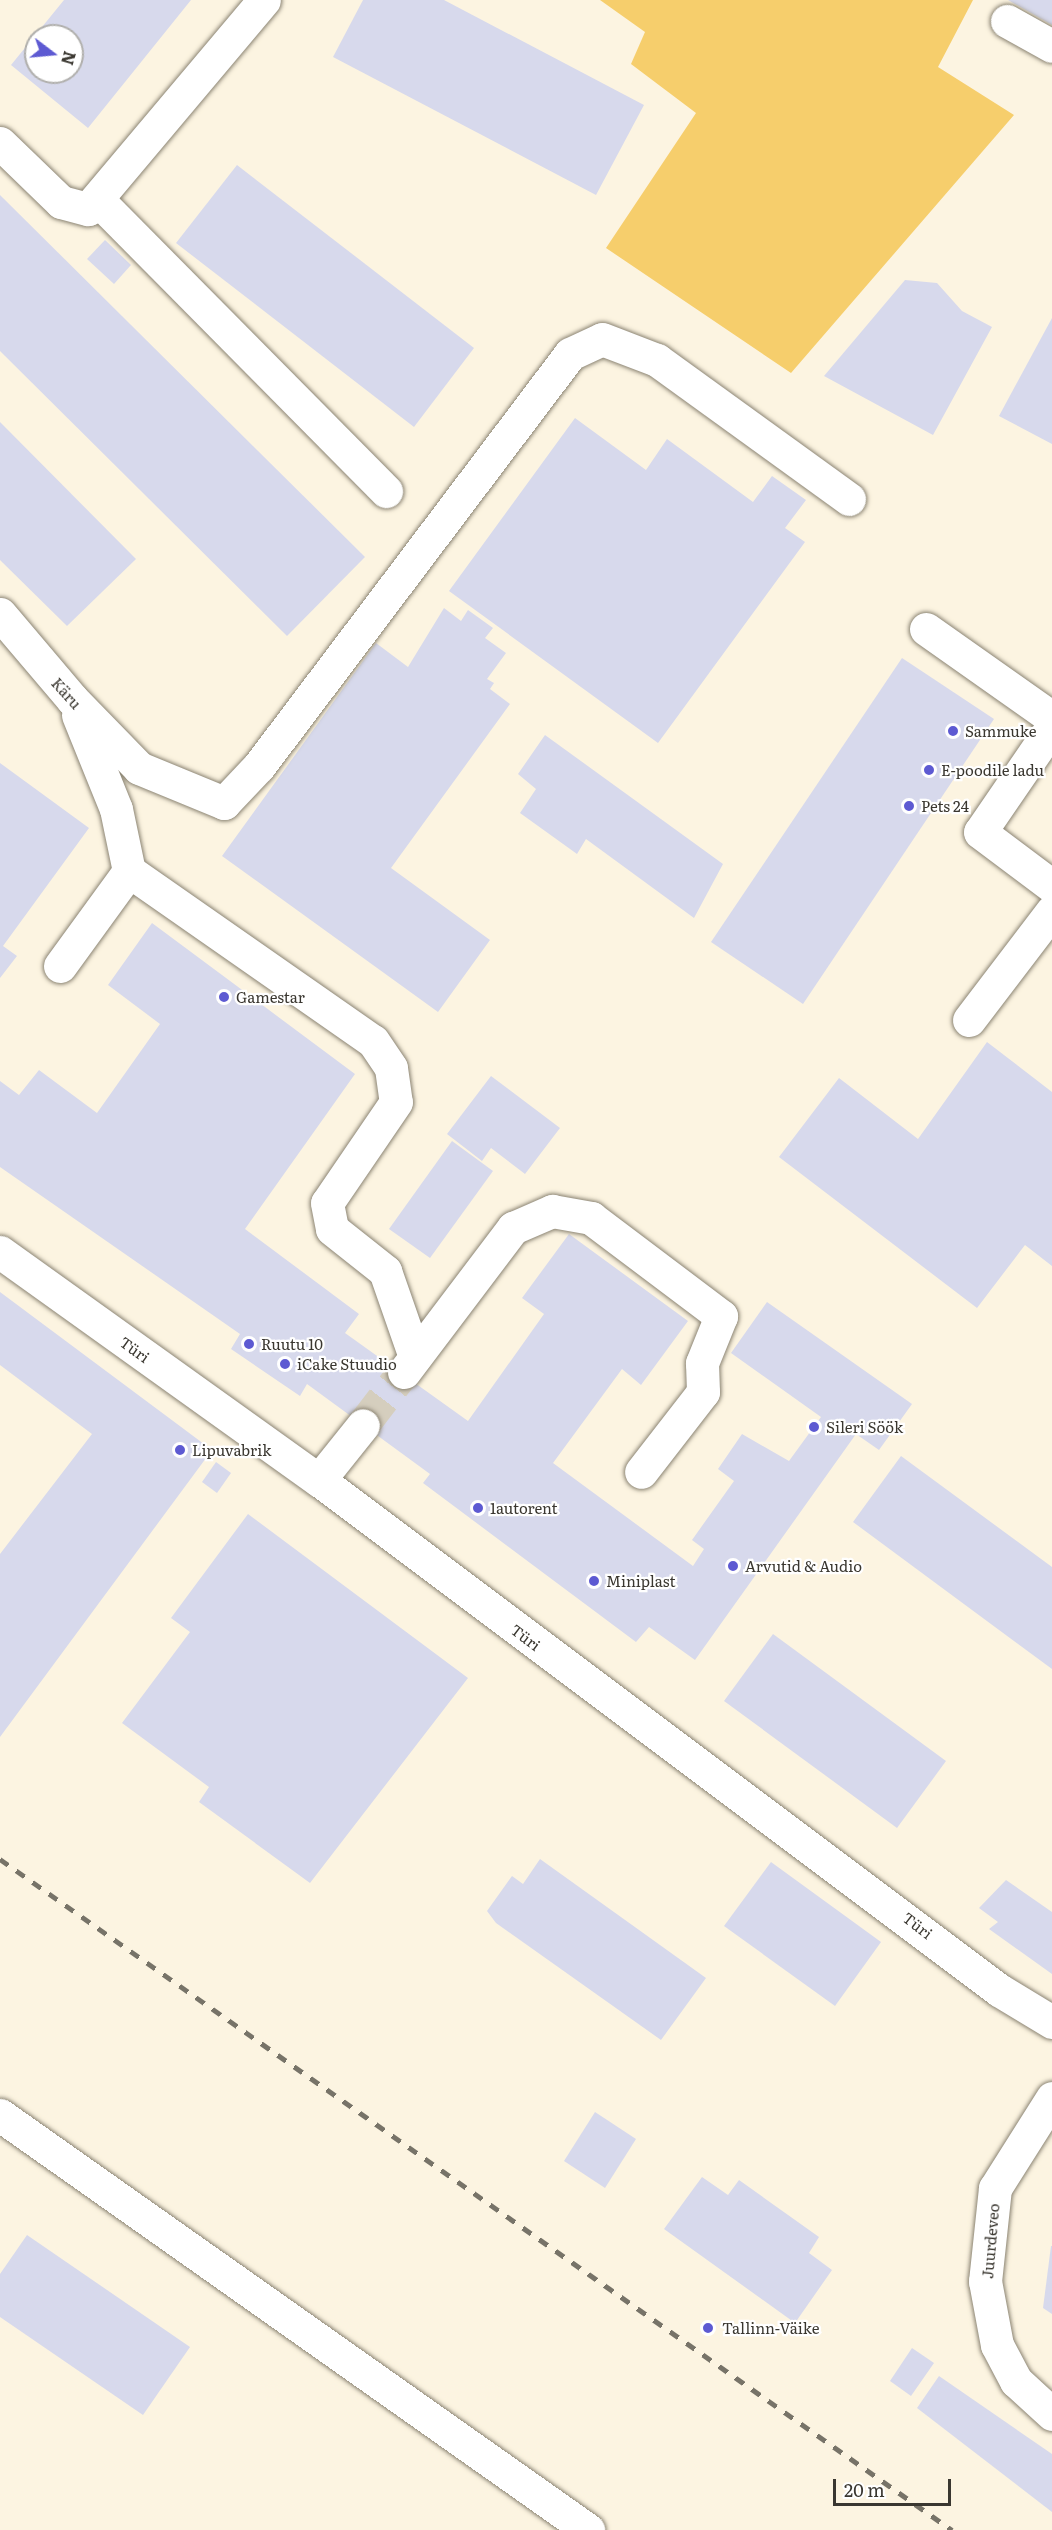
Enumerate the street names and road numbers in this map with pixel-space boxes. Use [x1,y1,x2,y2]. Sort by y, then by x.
street label: Käru [48,674,86,712]
street label: Türi [117,1332,153,1366]
street label: Türi [508,1620,544,1654]
street label: Türi [900,1908,936,1942]
street label: Juurdeveo [978,2203,1002,2279]

